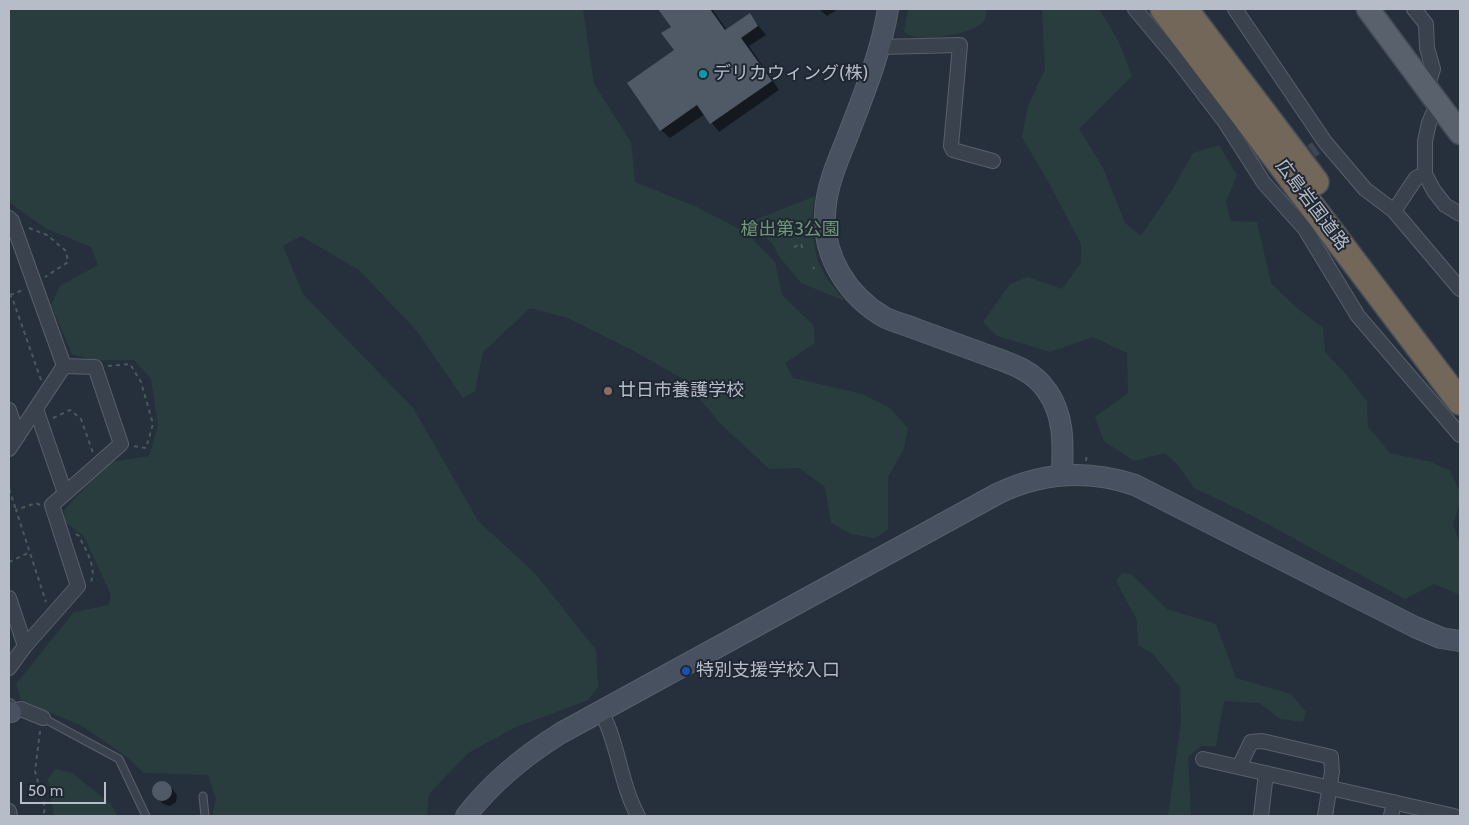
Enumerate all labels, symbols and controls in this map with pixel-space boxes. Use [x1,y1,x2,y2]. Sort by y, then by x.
place label: デリカウィング(株) [713,63,868,85]
marker: デリカウィング(株) [697,68,709,80]
street label: 広島岩国道路 [1271,155,1353,255]
park label: 槍出第3公園 [740,219,840,241]
place label: 廿日市養護学校 [618,380,744,402]
marker: 廿日市養護学校 [602,385,614,397]
place label: 特別支援学校入口 [696,660,840,682]
marker: 特別支援学校入口 [680,665,692,677]
scale bar [22,772,109,804]
text: 50 m [28,782,63,800]

